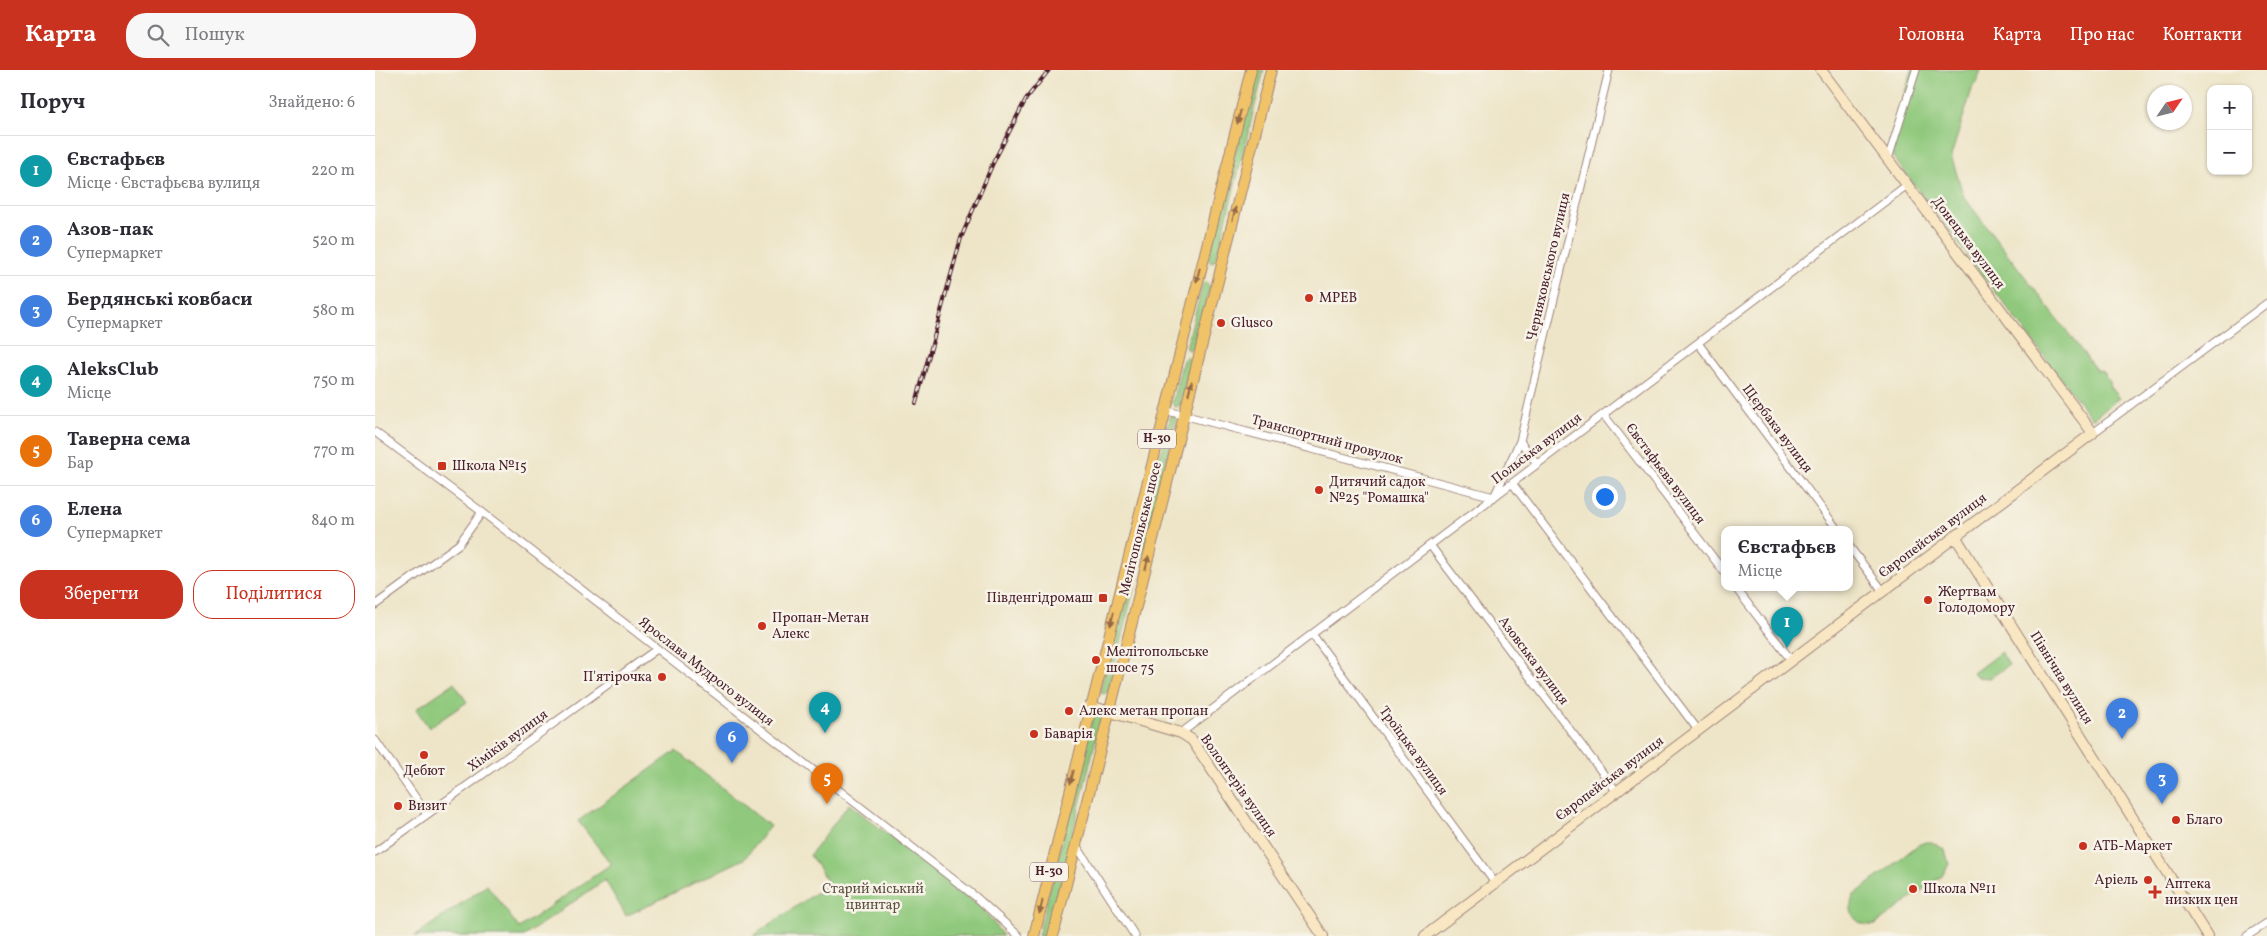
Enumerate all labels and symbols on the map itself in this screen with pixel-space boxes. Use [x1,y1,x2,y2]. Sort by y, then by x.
north arrow [2147,85,2192,130]
one-way arrow [1234,110,1242,125]
street label: Черняховського вулиця [1523,191,1575,343]
street label: Донецька вулиця [1927,193,2009,293]
one-way arrow [1231,206,1239,221]
one-way arrow [1194,267,1202,282]
place label: МРЕВ [1319,289,1357,308]
marker: МРЕВ [1303,292,1315,304]
place label: Glusco [1231,314,1273,333]
marker: Glusco [1215,317,1227,329]
one-way arrow [1187,381,1195,396]
street label: Щєрбака вулиця [1737,381,1817,477]
street label: Польська вулиця [1488,409,1586,489]
street label: Транспортний провулок [1249,411,1405,470]
street label: Євстафьєва вулиця [1621,420,1709,528]
road number: Н-30 [1138,429,1176,448]
place label: Школа №15 [452,457,527,476]
marker: Школа №15 [436,460,448,472]
street label: Мелітопольське шосе [1115,460,1167,598]
place label: Дитячий садок №25 "Ромашка" [1329,473,1429,508]
marker: Дитячий садок №25 "Ромашка" [1313,484,1325,496]
your location [1592,484,1618,510]
street label: Європейська вулиця [1875,489,1991,583]
one-way arrow [1143,555,1151,570]
place label: Жертвам Голодомору [1938,583,2015,618]
place label: Південгідромаш [987,589,1093,608]
marker: Південгідромаш [1097,592,1109,604]
marker: Жертвам Голодомору [1922,594,1934,606]
pin: 1 [1771,607,1803,648]
place label: Пропан-Метан Алекс [772,609,869,644]
one-way arrow [1107,611,1115,626]
street label: Ярослава Мудрого вулиця [634,613,778,731]
street label: Азовська вулиця [1493,613,1573,709]
marker: Пропан-Метан Алекс [756,620,768,632]
street label: Північна вулиця [2025,628,2097,728]
place label: Мелітопольське шосе 75 [1106,643,1209,678]
marker: Мелітопольське шосе 75 [1090,654,1102,666]
place label: П'ятірочка [583,668,652,687]
marker: П'ятірочка [656,671,668,683]
pin: 4 [809,692,841,733]
pin: 2 [2106,698,2138,739]
place label: Алекс метан пропан [1079,702,1209,721]
street label: Троїцька вулиця [1374,703,1452,799]
street label: Хіміків вулиця [464,705,552,777]
marker: Алекс метан пропан [1063,705,1075,717]
pin: 6 [716,722,748,763]
place label: Баварія [1044,725,1093,744]
marker: Баварія [1028,728,1040,740]
street label: Волонтерів вулиця [1195,731,1281,841]
street label: Європейська вулиця [1552,732,1668,826]
marker: Дебют [418,749,430,761]
place label: Дебют [403,762,445,781]
pin: 5 [811,763,843,804]
pin: 3 [2146,763,2178,804]
one-way arrow [1068,769,1076,784]
place label: Визит [408,797,447,816]
marker: Визит [392,800,404,812]
place label: Благо [2186,811,2223,830]
marker: Благо [2170,814,2182,826]
place label: АТБ-Маркет [2093,837,2172,856]
marker: АТБ-Маркет [2077,840,2089,852]
road number: Н-30 [1030,862,1068,882]
place label: Аріель [2095,871,2138,890]
marker: Аріель [2142,874,2154,886]
place label: Аптека низких цен [2165,875,2239,910]
park label: Старий міський цвинтар [822,880,924,915]
place label: Школа №11 [1923,880,1996,899]
marker: Школа №11 [1907,883,1919,895]
marker: Аптека низких цен [2149,886,2161,898]
one-way arrow [1037,899,1045,914]

